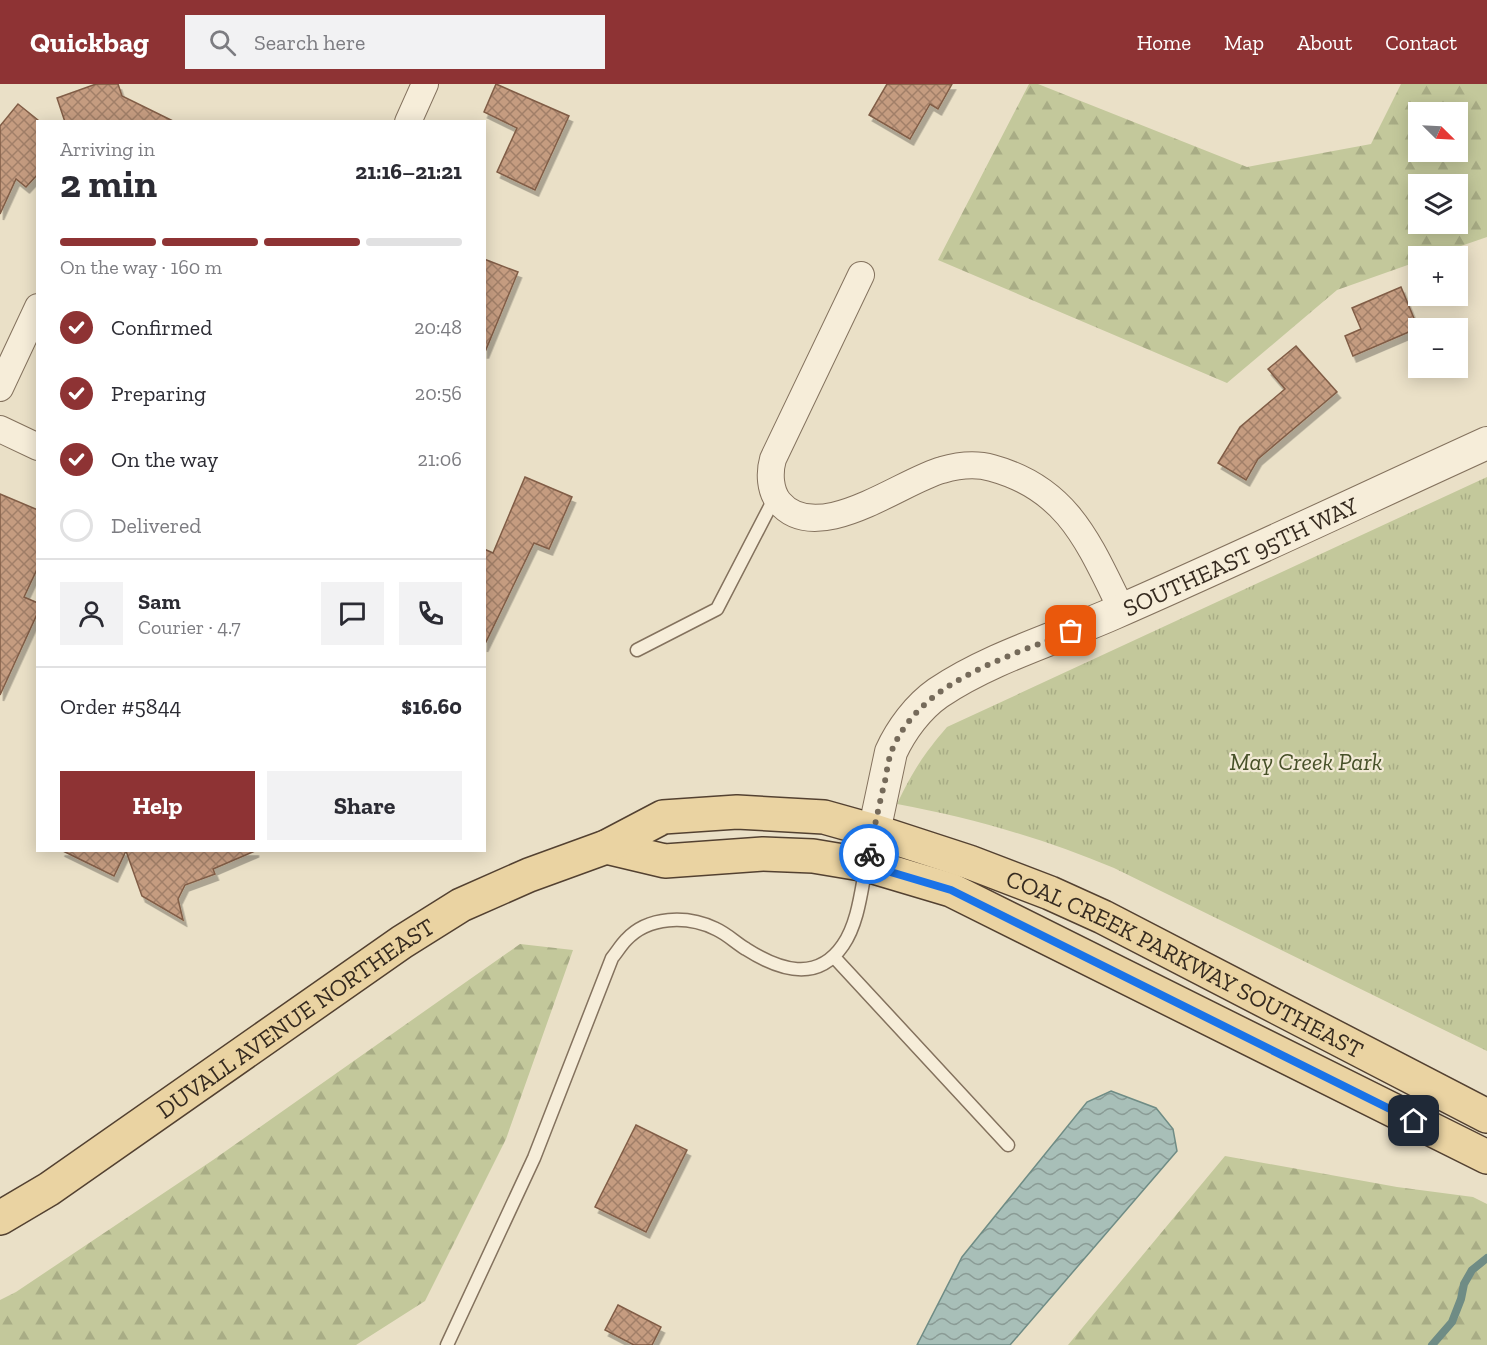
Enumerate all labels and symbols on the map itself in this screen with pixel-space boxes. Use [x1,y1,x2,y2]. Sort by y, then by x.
north arrow [1408,102,1468,162]
street label: SOUTHEAST 95TH WAY [1118,490,1363,622]
pin [1045,605,1096,656]
park label: May Creek Park [1230,747,1383,776]
courier [839,824,899,884]
street label: COAL CREEK PARKWAY SOUTHEAST [1002,863,1369,1064]
street label: DUVALL AVENUE NORTHEAST [151,911,439,1124]
pin [1388,1095,1439,1146]

